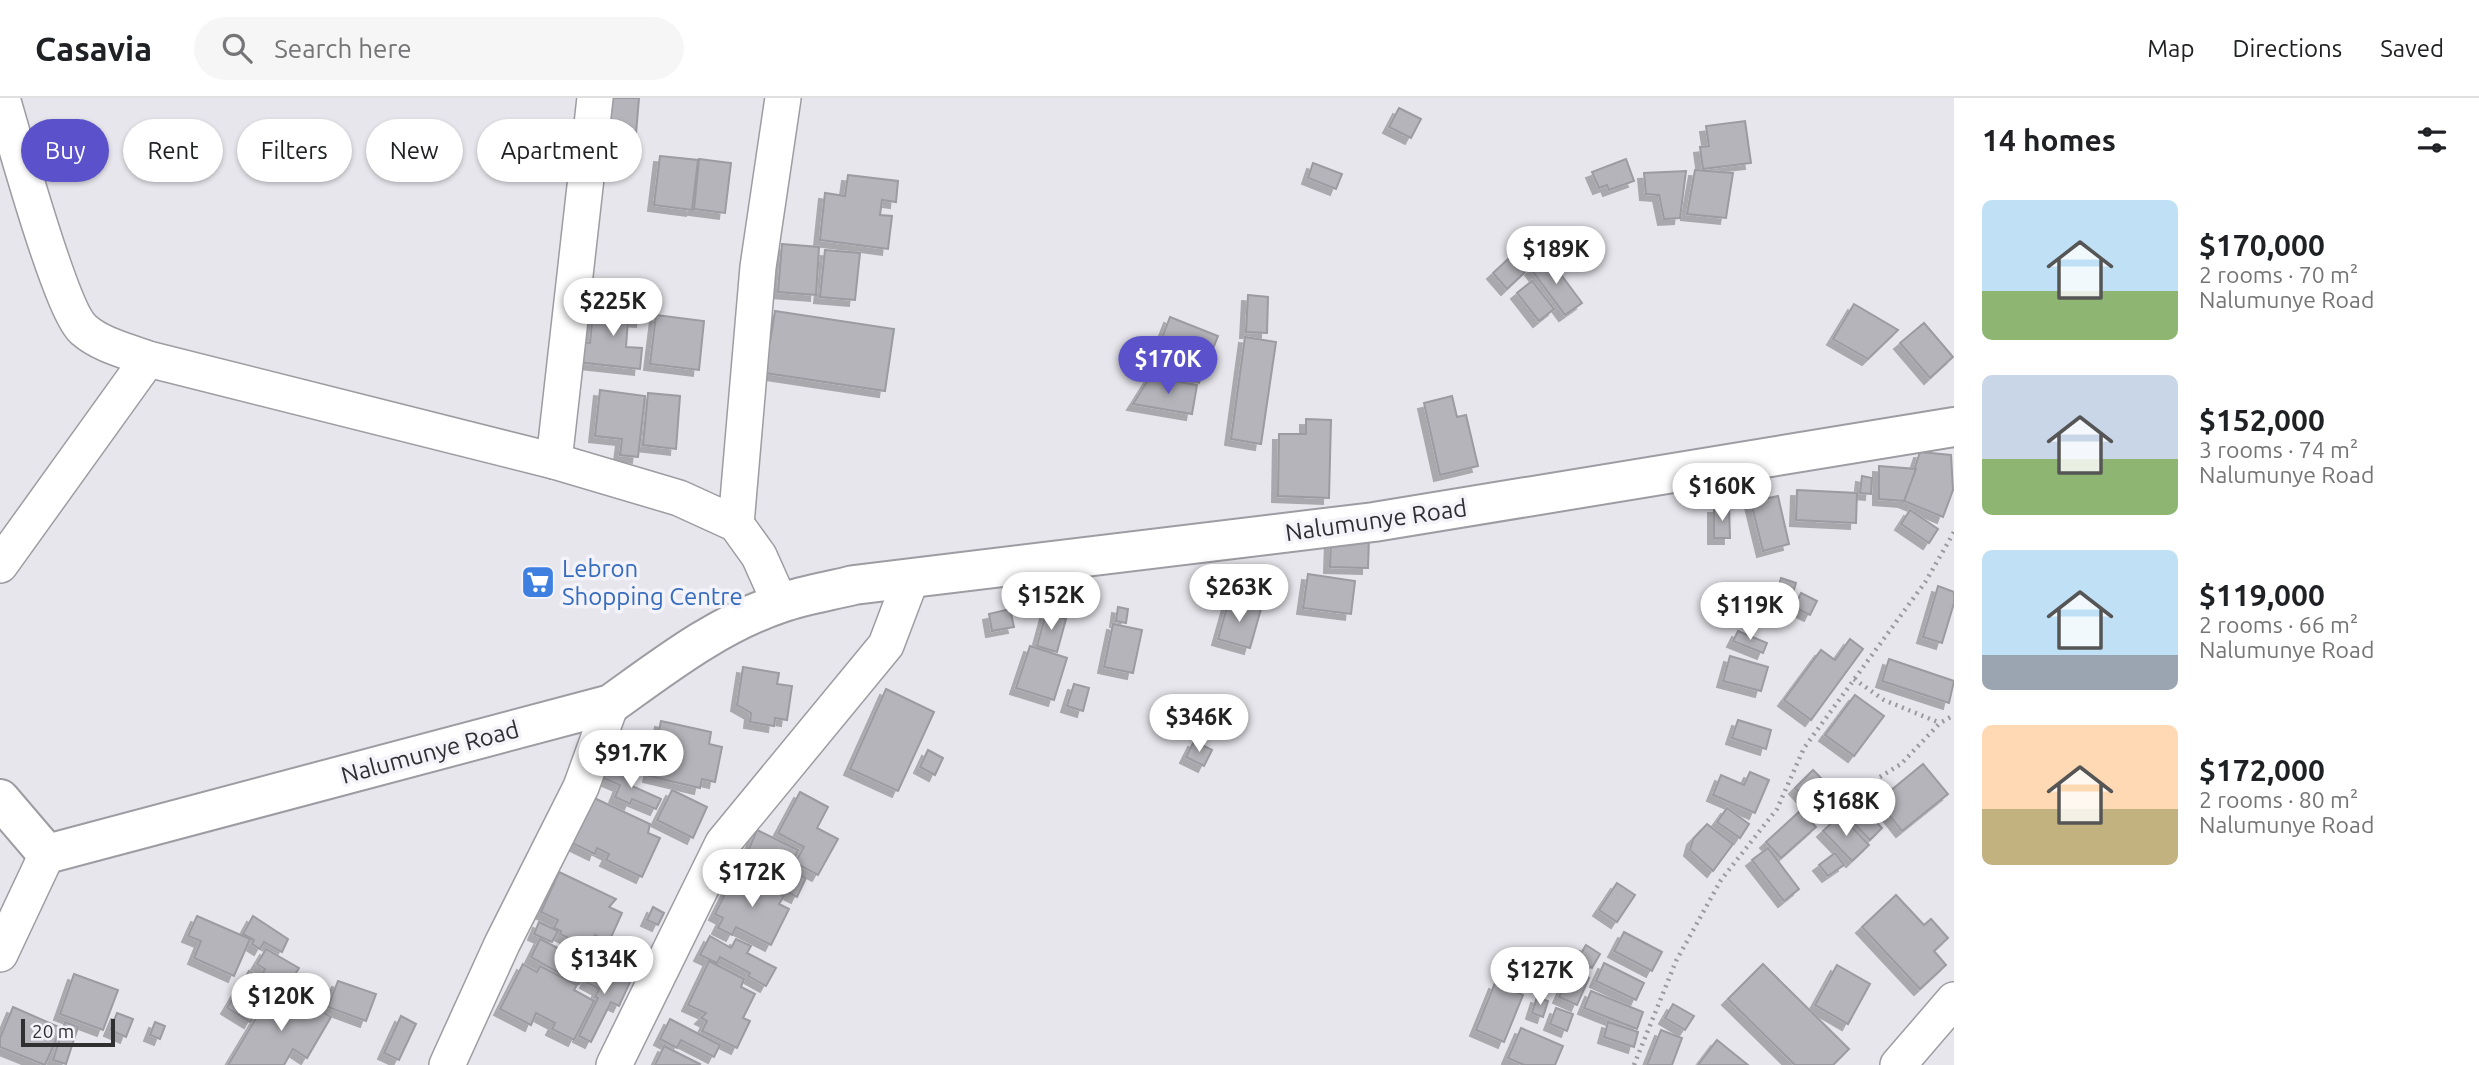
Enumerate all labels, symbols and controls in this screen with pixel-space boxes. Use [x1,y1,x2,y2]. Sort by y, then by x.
search box [194,17,684,80]
icon: search [218,29,256,67]
text: Casavia [35,30,152,67]
text: Search here [274,34,412,63]
text: Map [2147,35,2194,62]
text: Directions [2232,35,2342,62]
text: Saved [2380,35,2444,62]
chip: Buy [21,119,109,182]
chip: Rent [123,119,223,182]
chip: Filters [237,119,352,182]
chip: New [366,119,463,182]
chip: Apartment [477,119,642,182]
icon: filters [2413,121,2451,159]
text: 14 homes [1982,123,2116,157]
pin: $189K [1507,226,1605,286]
icon: home [2038,228,2122,312]
text: $170,000 [2199,228,2325,262]
text: $189K [1522,236,1590,261]
text: 2 rooms · 70 m² [2199,262,2358,287]
pin: $225K [564,278,662,338]
text: Nalumunye Road [2199,287,2374,312]
text: $225K [579,288,647,313]
pin: $170K [1119,336,1217,396]
text: $170K [1134,346,1202,371]
icon: home [2038,403,2122,487]
text: $152,000 [2199,403,2325,437]
text: 3 rooms · 74 m² [2199,437,2358,462]
text: Nalumunye Road [2199,462,2374,487]
pin: $160K [1673,464,1771,523]
text: $160K [1688,473,1756,498]
street label: Nalumunye Road [1284,494,1468,546]
place label: Lebron Shopping Centre [562,555,743,610]
supermarket icon: Lebron Shopping Centre [519,563,557,601]
pin: $263K [1190,564,1288,624]
pin: $152K [1002,573,1100,632]
text: $263K [1205,574,1273,599]
icon: home [2038,578,2122,662]
text: $119,000 [2199,578,2325,612]
text: $152K [1017,582,1085,607]
pin: $119K [1701,582,1799,642]
text: $119K [1716,592,1784,617]
text: 2 rooms · 66 m² [2199,612,2358,637]
text: Nalumunye Road [2199,637,2374,662]
pin: $346K [1150,694,1248,754]
text: $346K [1165,704,1233,729]
street label: Nalumunye Road [338,715,522,789]
pin: $91.7K [574,730,688,790]
text: $91.7K [595,740,667,765]
icon: home [2038,753,2122,837]
text: $172,000 [2199,753,2325,787]
pin: $168K [1797,778,1895,838]
text: 2 rooms · 80 m² [2199,787,2358,812]
text: $168K [1812,788,1880,813]
text: Nalumunye Road [2199,812,2374,837]
pin: $172K [703,850,801,909]
text: $172K [718,859,786,884]
pin: $134K [555,936,653,996]
text: $134K [570,946,638,971]
pin: $127K [1491,948,1589,1007]
text: $127K [1506,957,1574,982]
pin: $120K [232,974,330,1033]
text: $120K [247,983,315,1008]
scale bar [21,1016,116,1048]
text: 20 m [32,1020,74,1042]

